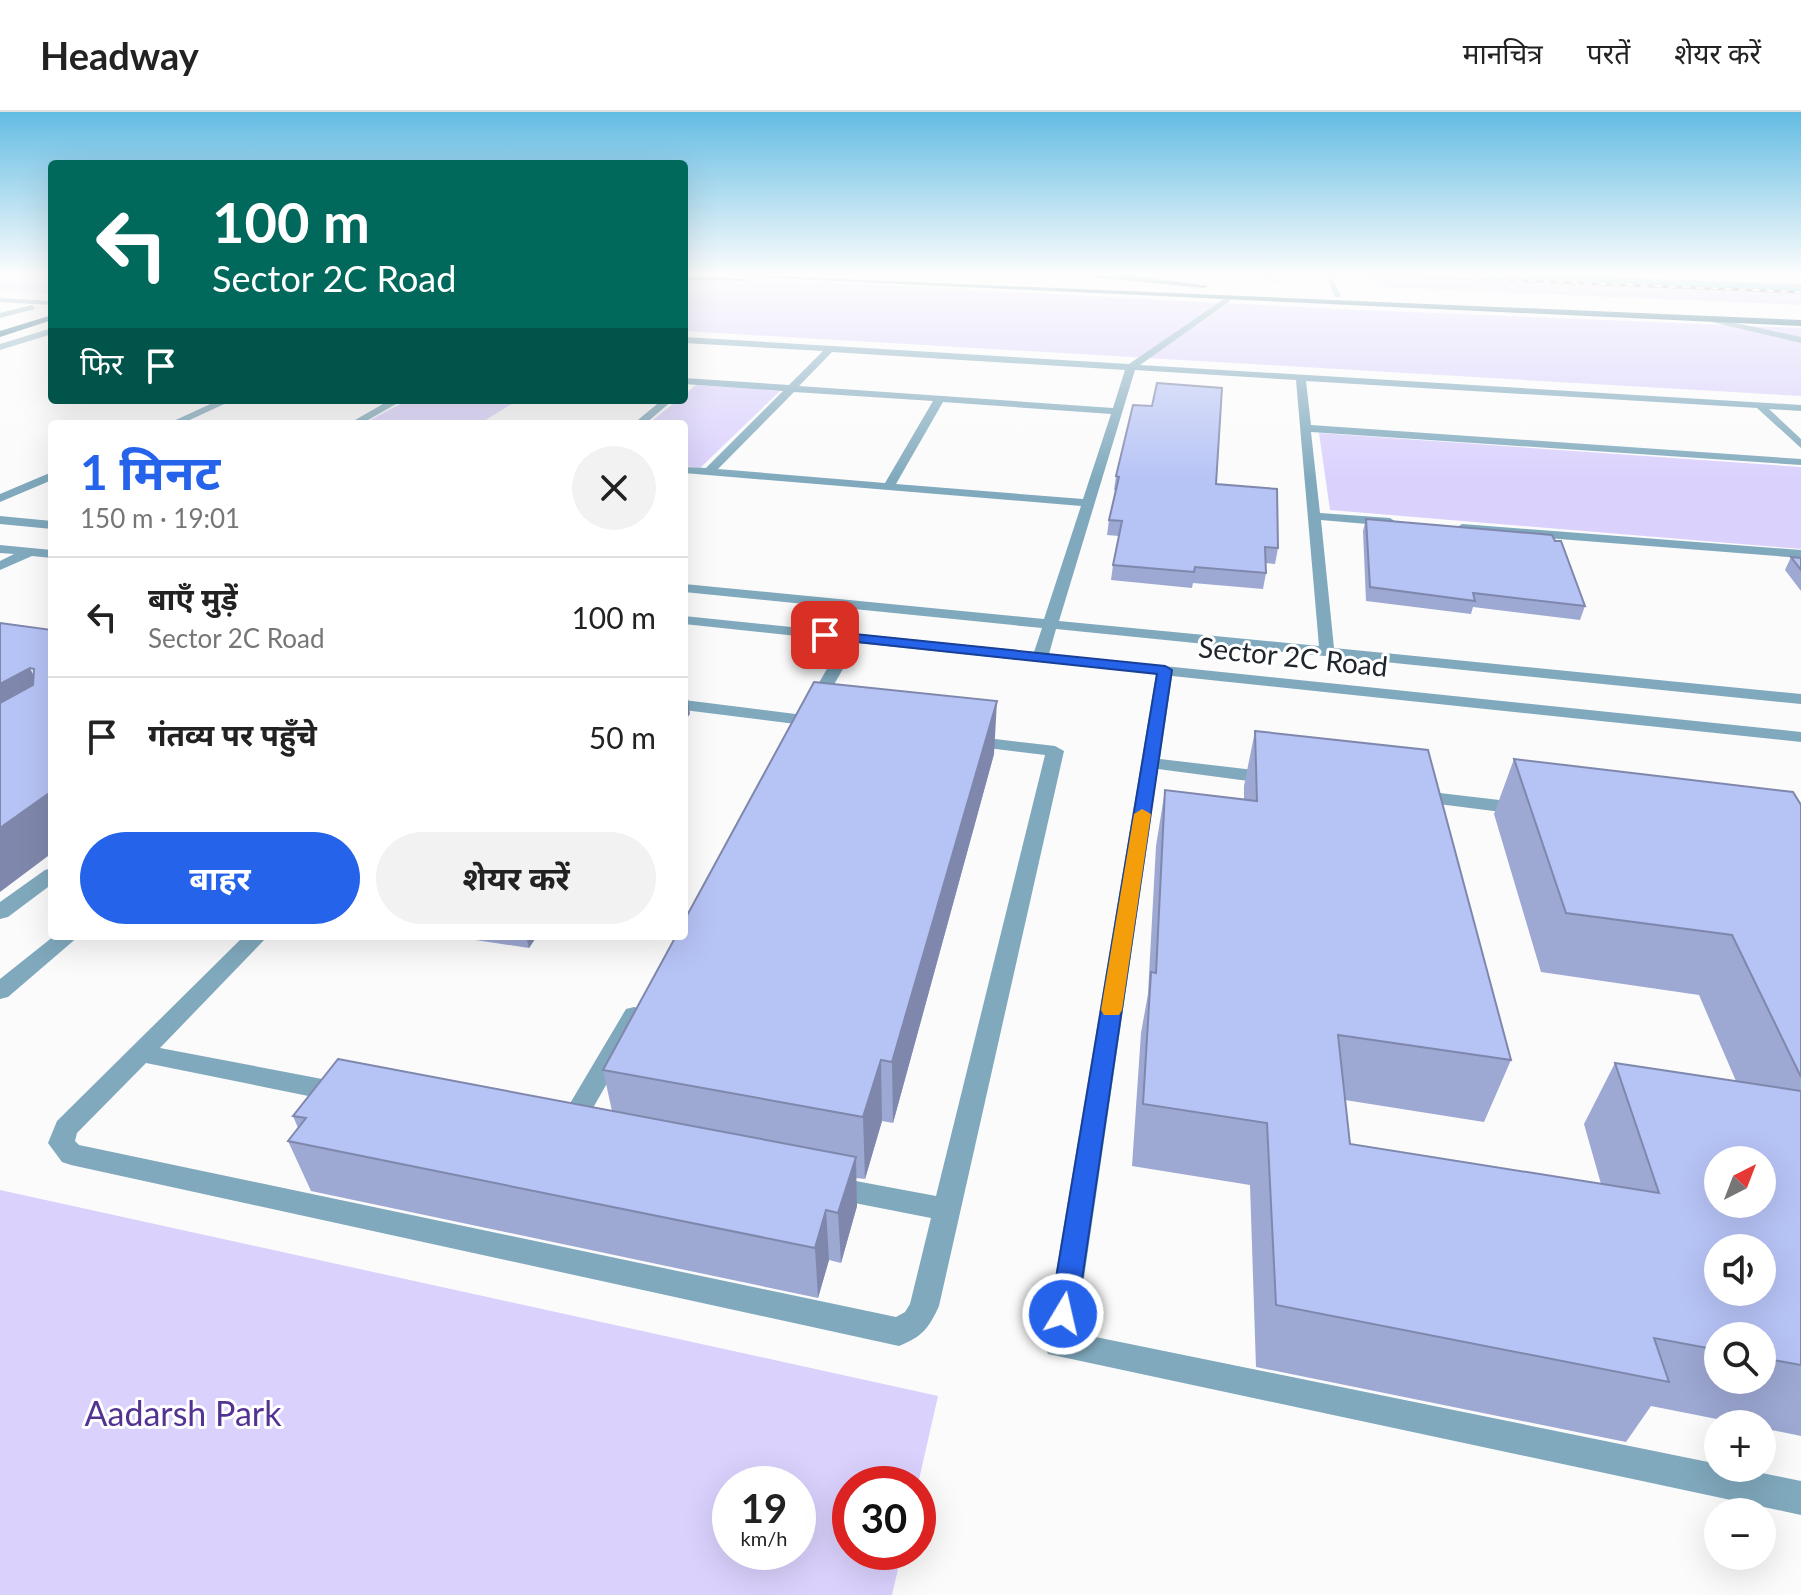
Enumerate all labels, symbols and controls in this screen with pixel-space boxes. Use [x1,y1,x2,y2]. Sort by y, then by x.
text: Headway [40,32,199,78]
text: मानचित्र [1463,36,1543,70]
text: परतें [1587,36,1630,70]
text: शेयर करें [1674,36,1761,70]
text: 100 m [212,188,370,255]
icon: left [80,192,184,296]
text: Sector 2C Road [212,256,456,300]
icon: arrive [139,344,183,388]
text: फिर [80,345,123,381]
text: 1 मिनट [80,443,220,500]
button: close [572,446,656,530]
text: 150 m · 19:01 [80,502,240,534]
text: बाएँ मुड़ें [148,580,238,616]
icon: left [80,595,124,639]
text: 100 m [571,599,656,635]
pin [791,601,859,669]
icon: arrive [803,613,847,657]
text: Sector 2C Road [148,622,325,654]
street label: Sector 2C Road [1197,629,1389,683]
icon: arrive [80,715,124,759]
text: गंतव्य पर पहुँचे [148,716,317,752]
text: 50 m [589,719,656,755]
button: बाहर [80,832,360,924]
button: शेयर करें [376,832,656,924]
north arrow [1704,1146,1776,1218]
map controls [1704,1146,1776,1570]
button: sound [1704,1234,1776,1306]
position arrow [1021,1272,1105,1356]
button: search [1704,1322,1776,1394]
park label: Aadarsh Park [85,1392,282,1433]
button: + [1704,1410,1776,1482]
speed limit sign: 30 [832,1466,936,1570]
text: 19 [741,1484,787,1532]
button: − [1704,1498,1776,1570]
text: km/h [741,1526,787,1550]

